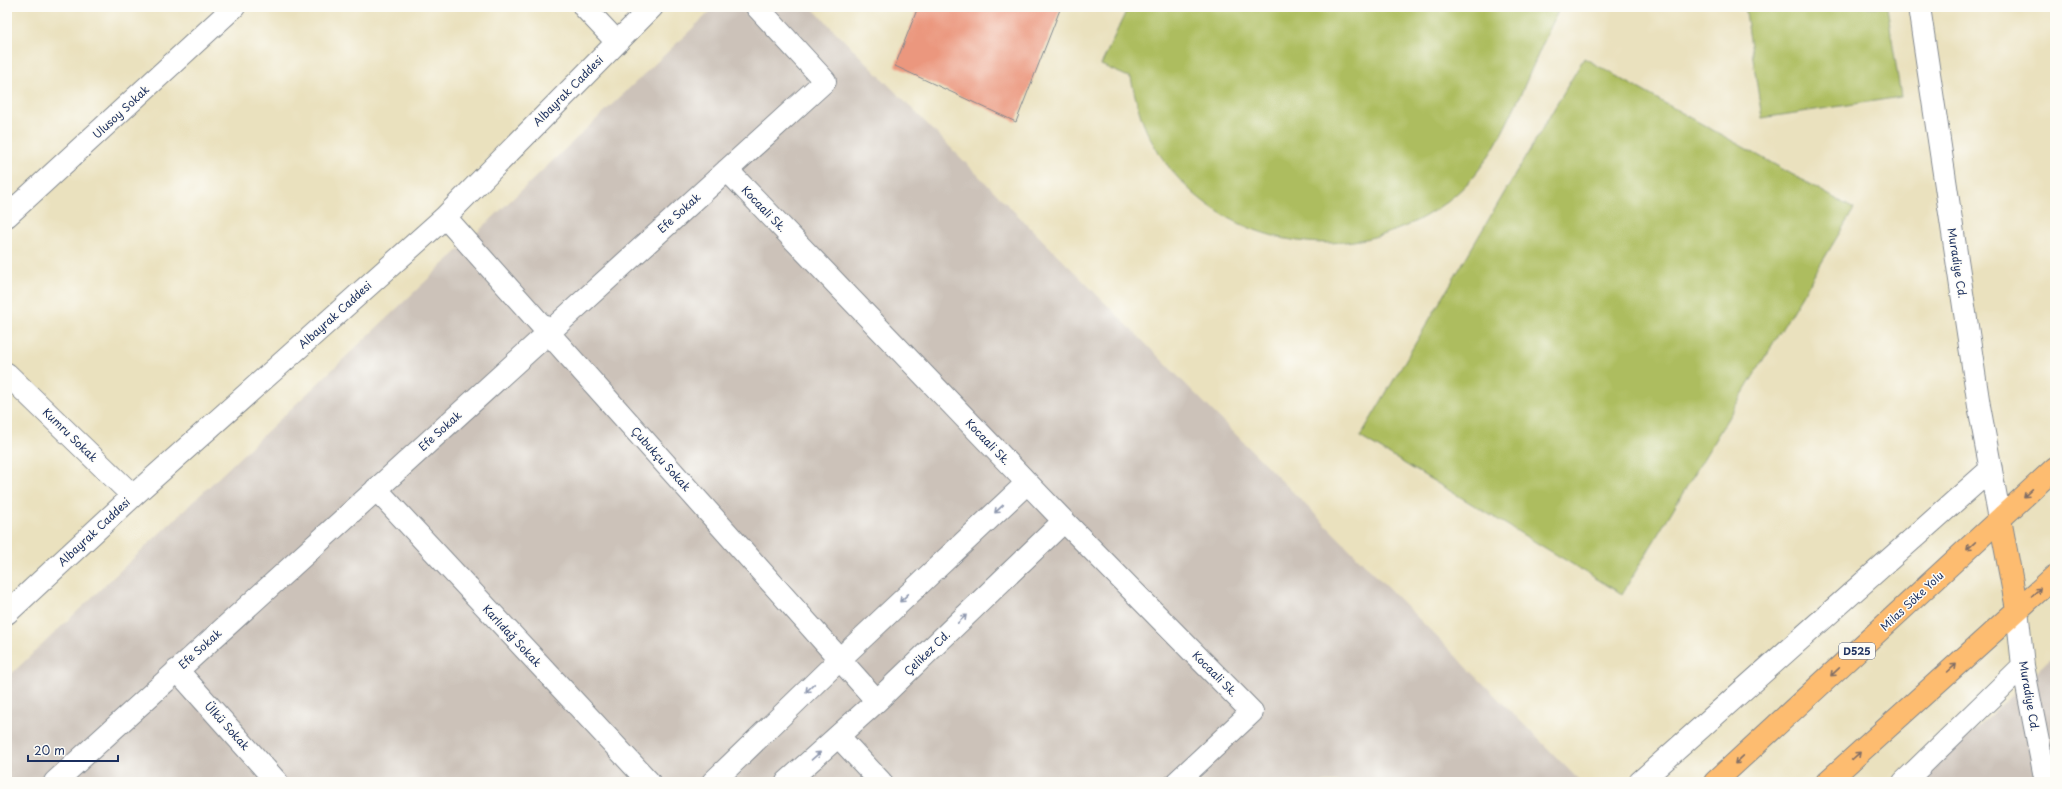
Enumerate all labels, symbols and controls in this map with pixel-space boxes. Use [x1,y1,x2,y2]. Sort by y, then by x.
street label: Albayrak Caddesi [528,51,607,130]
street label: Ulusoy Sokak [88,80,153,142]
street label: Kocaali Sk. [738,182,791,236]
street label: Efe Sokak [653,188,705,237]
street label: Muradiye Cd. [1944,227,1971,299]
street label: Albayrak Caddesi [294,277,375,352]
street label: Kumru Sokak [39,404,102,466]
street label: Efe Sokak [414,406,466,455]
street label: Kocaali Sk. [962,415,1015,469]
street label: Çubukçu Sokak [628,422,696,495]
one-way arrow [2022,489,2033,498]
street label: Albayrak Caddesi [54,493,134,570]
one-way arrow [994,505,1004,514]
one-way arrow [1966,541,1977,550]
street label: Milas Söke Yolu [1876,567,1947,634]
one-way arrow [2031,588,2041,597]
one-way arrow [899,594,909,603]
street label: Karlıdağ Sokak [479,601,546,671]
one-way arrow [957,614,967,624]
street label: Efe Sokak [174,624,226,673]
street label: Çelikez Cd. [900,626,954,679]
road number: D525 [1839,643,1875,659]
street label: Kocaali Sk. [1189,647,1242,700]
street label: Muradiye Cd. [2015,659,2044,732]
one-way arrow [1947,664,1958,673]
one-way arrow [1830,667,1840,676]
one-way arrow [805,683,815,693]
street label: Ülkü Sokak [201,697,254,754]
scale bar [28,737,118,763]
text: 20 m [34,741,65,759]
one-way arrow [1851,751,1861,760]
one-way arrow [811,752,822,761]
one-way arrow [1734,755,1744,764]

